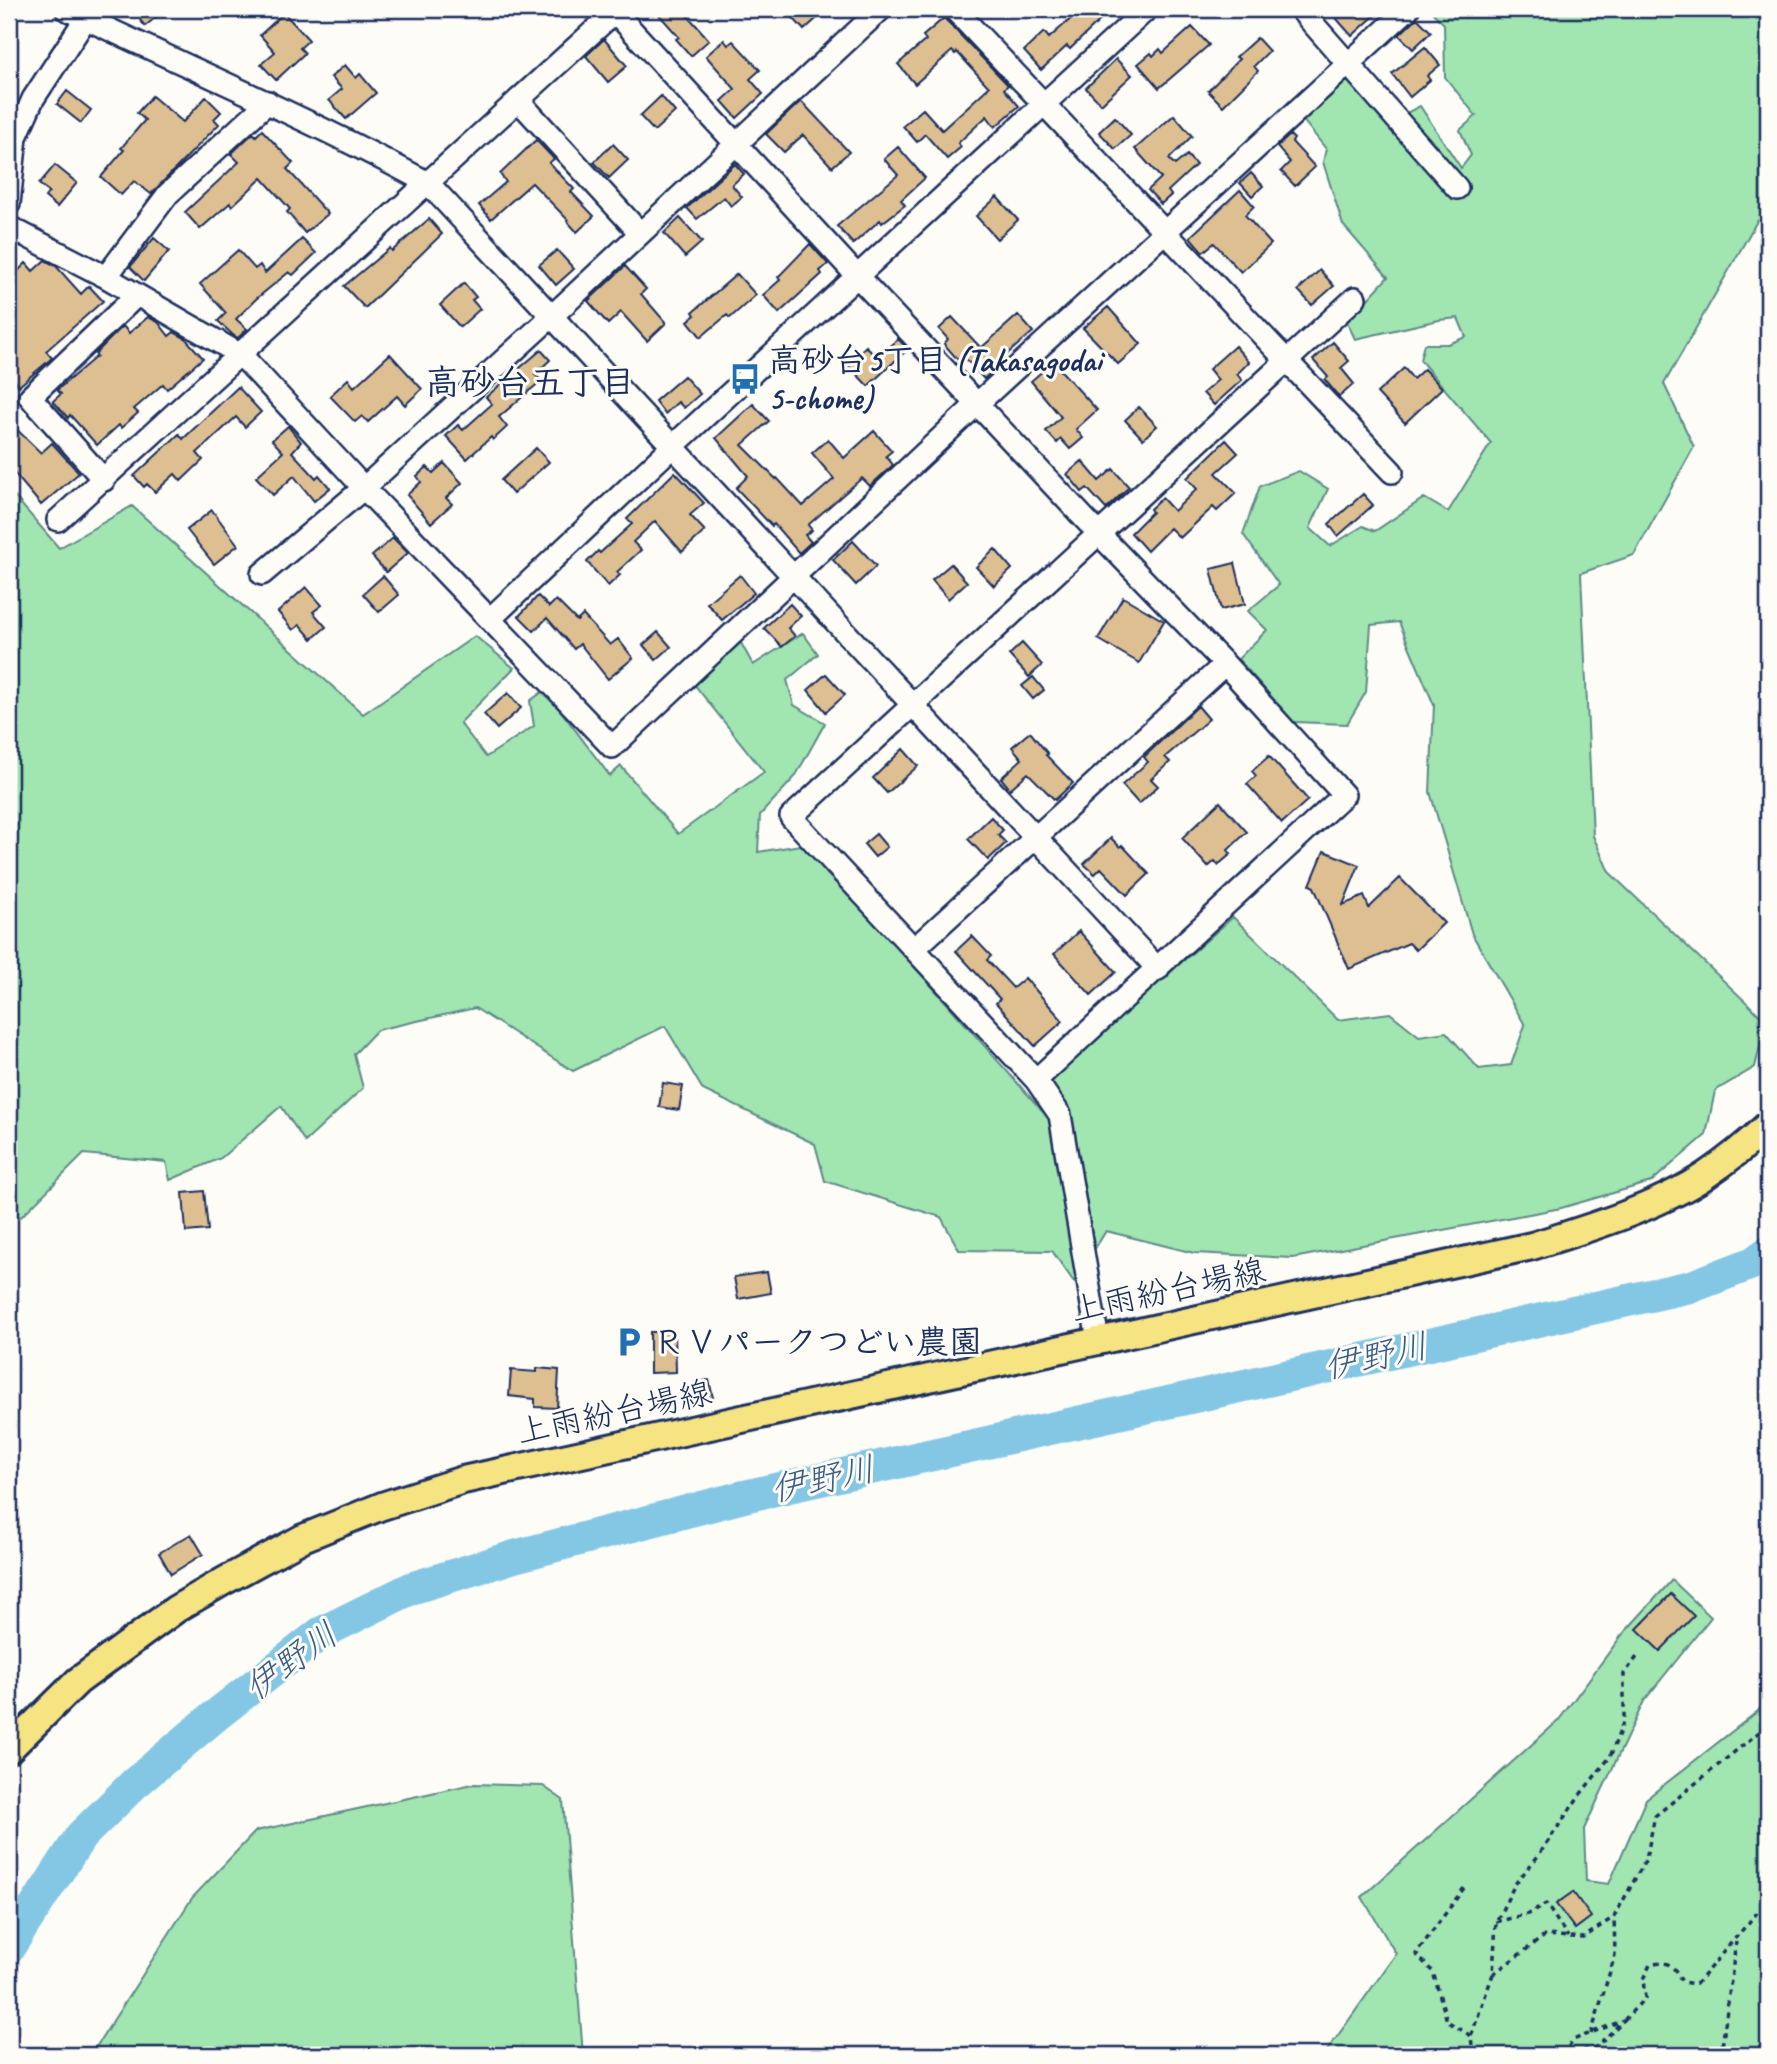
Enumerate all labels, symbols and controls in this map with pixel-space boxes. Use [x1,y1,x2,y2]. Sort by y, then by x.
place label: 高砂台5丁目 (Takasagodai 5-chome) [768,339,1106,419]
district label: 高砂台五丁目 [425,360,635,405]
bus stop icon: 高砂台5丁目 (Takasagodai 5-chome) [728,362,762,396]
street label: 上雨紛台場線 [1067,1249,1269,1331]
place label: ＲＶパークつどい農園 [652,1321,982,1363]
water label: 伊野川 [1320,1323,1432,1389]
parking icon: ＲＶパークつどい農園 [612,1325,646,1359]
street label: 上雨紛台場線 [513,1371,715,1453]
water label: 伊野川 [767,1446,879,1512]
water label: 伊野川 [235,1612,347,1710]

